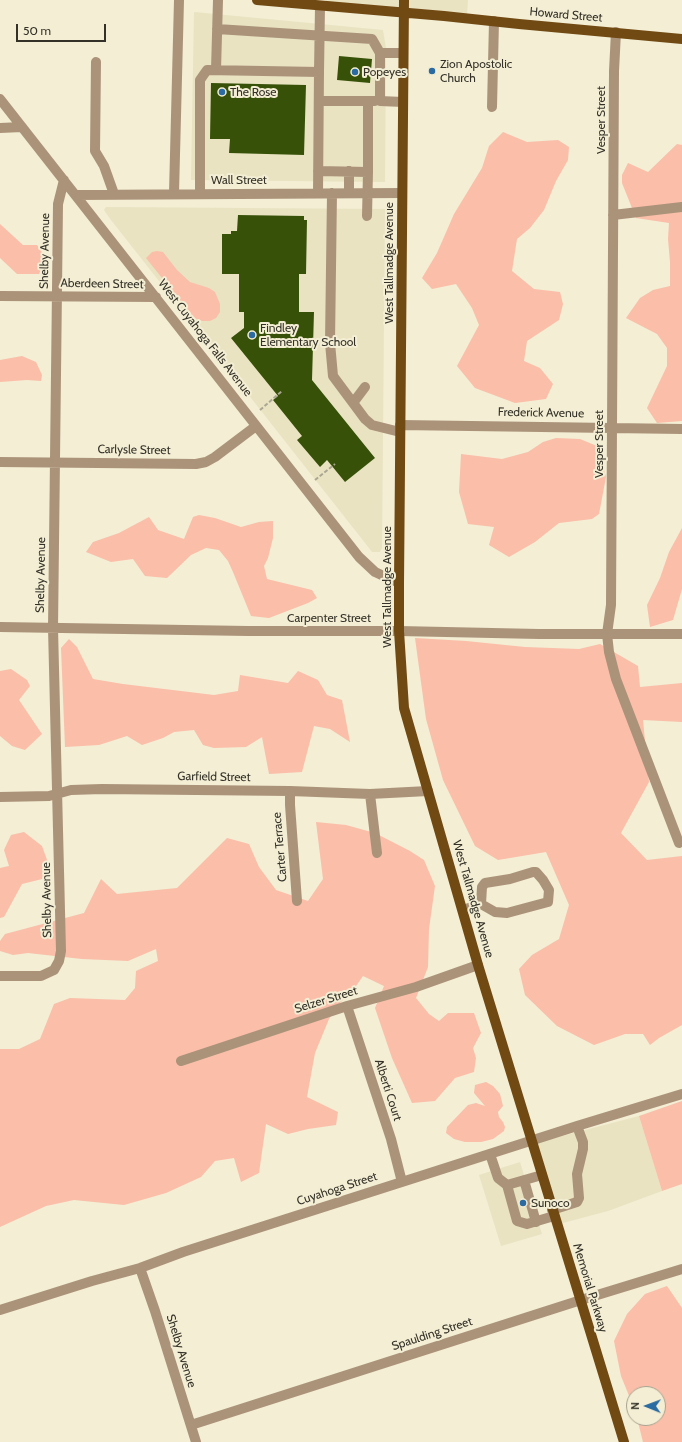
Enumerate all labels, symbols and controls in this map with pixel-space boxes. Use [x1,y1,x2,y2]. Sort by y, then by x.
street label: Howard Street [529,5,603,25]
scale bar [18,16,108,42]
text: 50 m [23,23,51,38]
place label: Zion Apostolic Church [440,57,512,85]
place label: Popeyes [363,65,406,79]
marker: Zion Apostolic Church [427,66,437,76]
marker: Popeyes [350,67,360,77]
place label: The Rose [230,85,276,99]
street label: Vesper Street [594,86,608,154]
marker: The Rose [217,87,227,97]
street label: Wall Street [211,173,267,187]
street label: West Tallmadge Avenue [382,202,396,324]
street label: Shelby Avenue [37,213,53,289]
street label: Aberdeen Street [60,276,144,292]
street label: West Cuyahoga Falls Avenue [155,277,255,399]
place label: Findley Elementary School [260,321,356,349]
marker: Findley Elementary School [247,330,257,340]
street label: Frederick Avenue [498,405,584,421]
street label: Vesper Street [592,410,606,478]
street label: Carlysle Street [97,442,171,458]
street label: West Tallmadge Avenue [380,526,394,648]
street label: Shelby Avenue [33,537,49,613]
street label: Carpenter Street [287,611,371,625]
street label: Garfield Street [177,769,251,785]
street label: Carter Terrace [270,812,290,882]
street label: West Tallmadge Avenue [449,839,497,959]
street label: Shelby Avenue [39,862,55,938]
street label: Selzer Street [293,984,359,1016]
street label: Alberti Court [371,1057,405,1123]
street label: Cuyahoga Street [295,1169,379,1209]
place label: Sunoco [531,1196,569,1210]
marker: Sunoco [518,1198,528,1208]
street label: Memorial Parkway [570,1242,610,1334]
street label: Shelby Avenue [163,1313,199,1389]
street label: Spaulding Street [390,1314,474,1354]
north arrow [626,1386,666,1426]
text: N [628,1402,642,1410]

